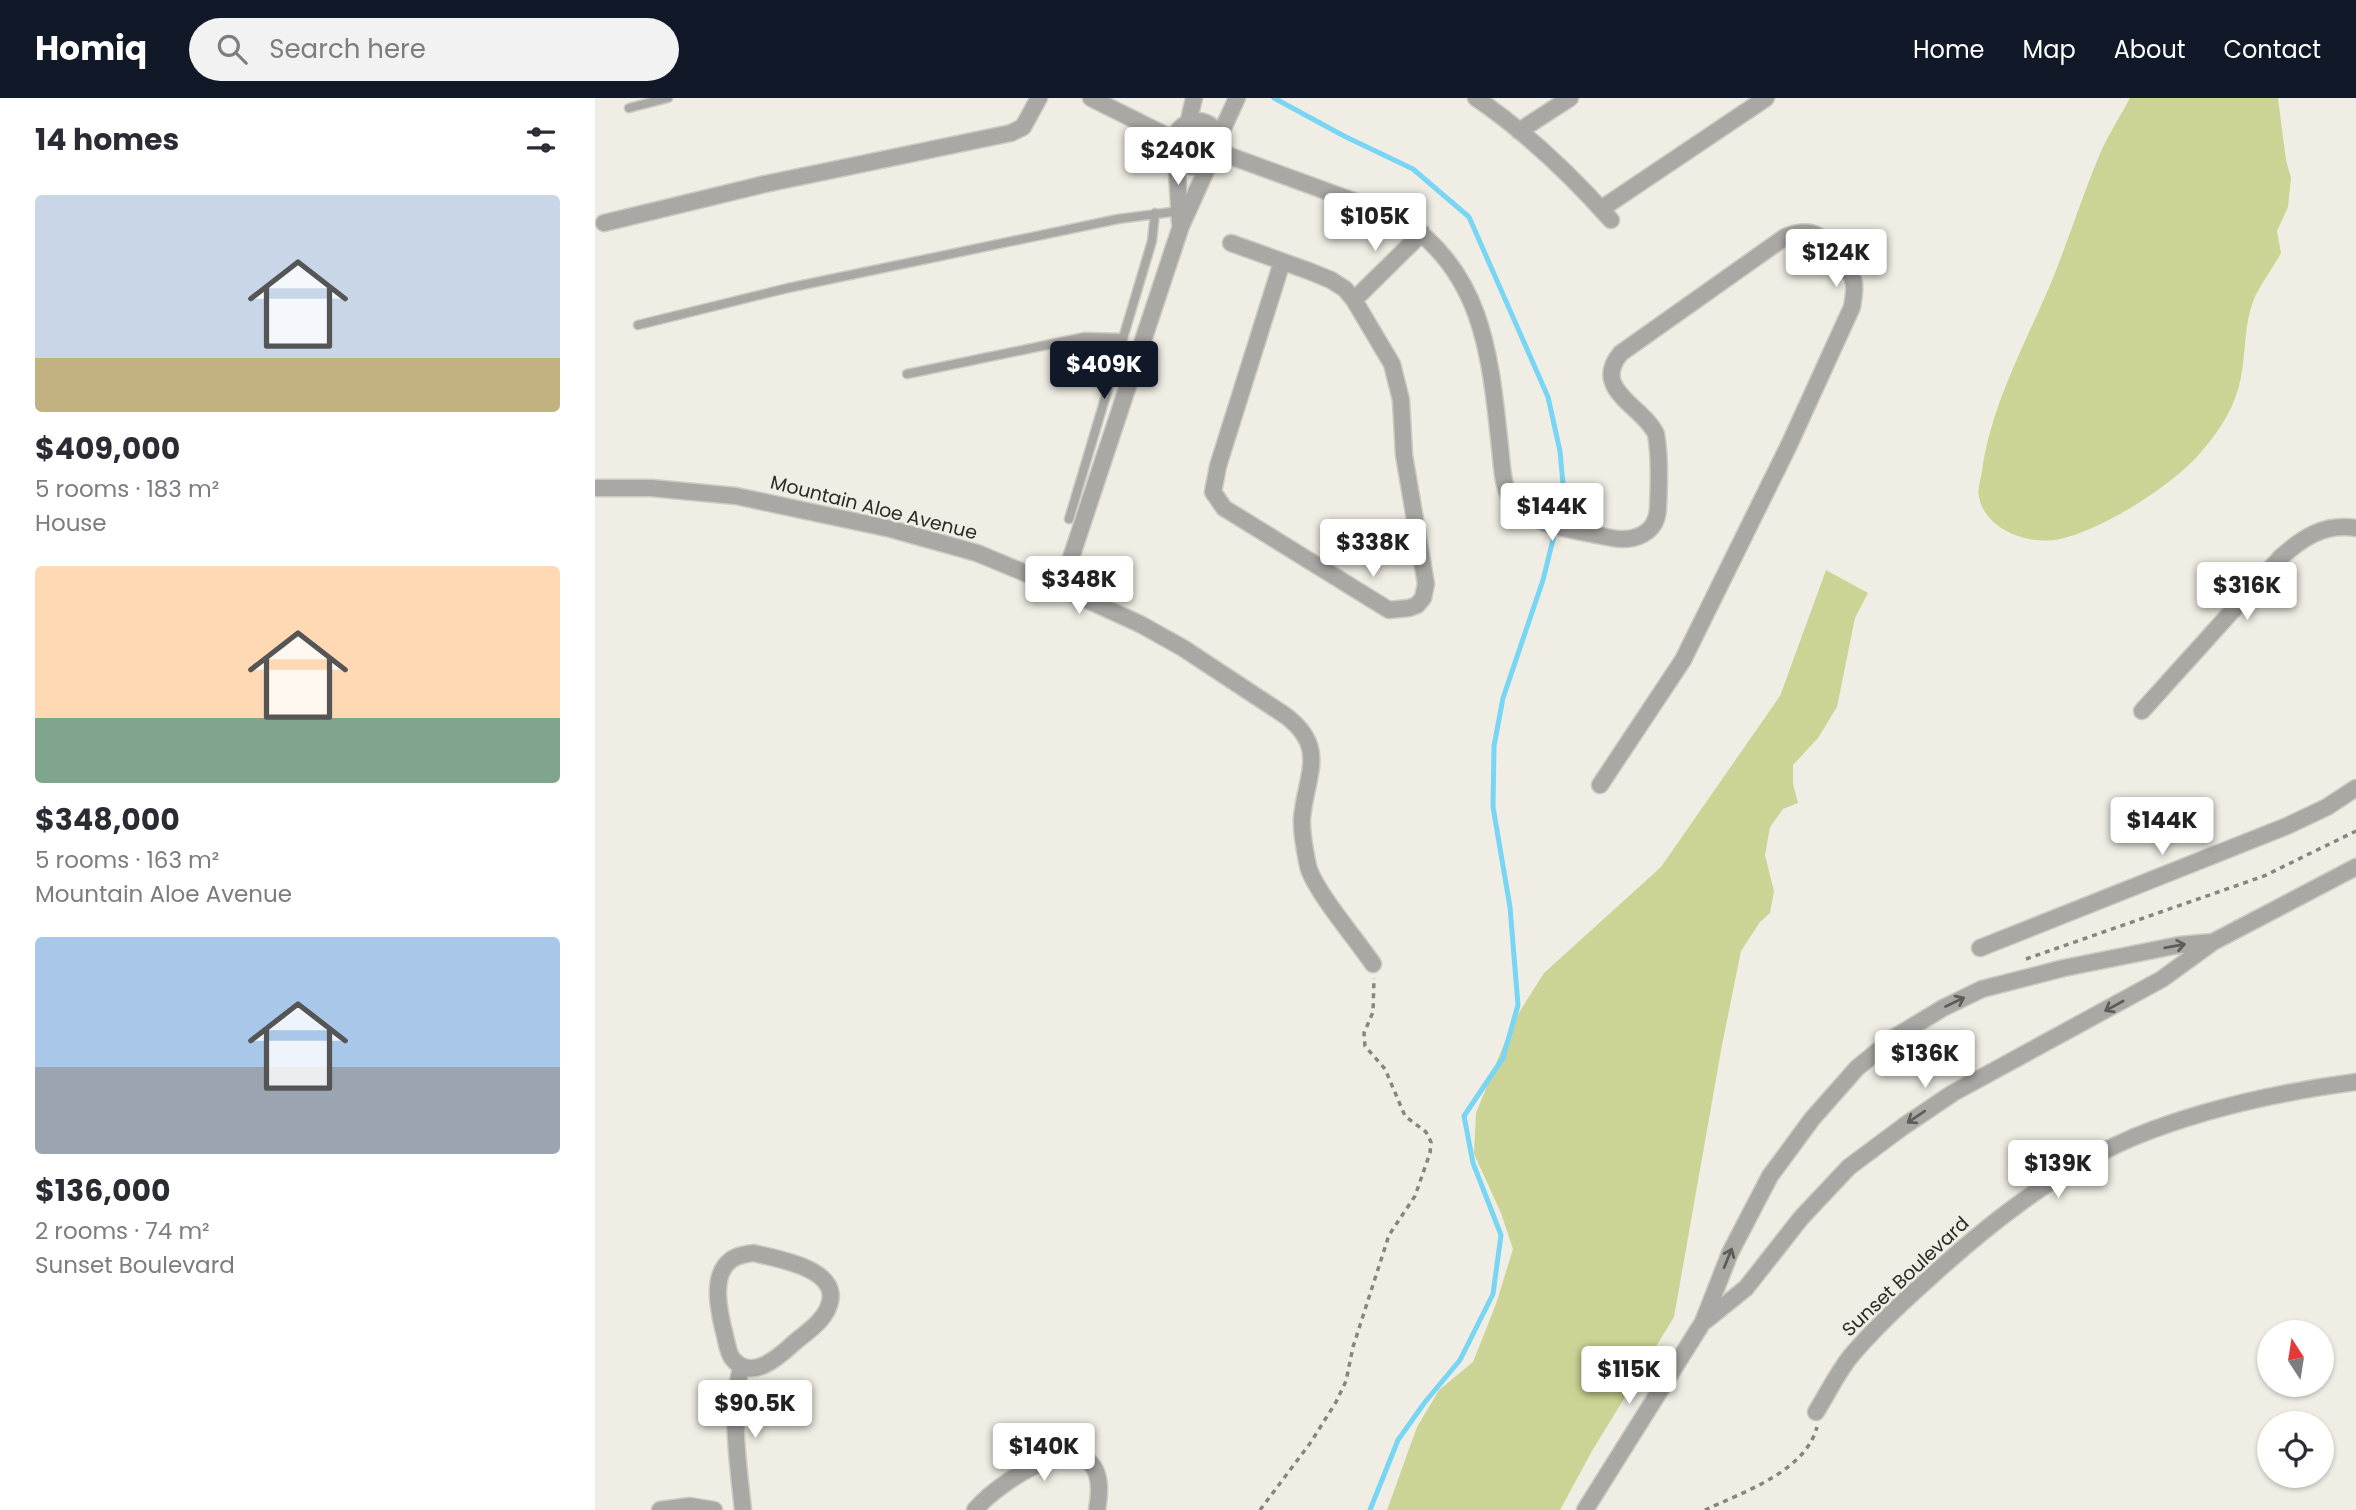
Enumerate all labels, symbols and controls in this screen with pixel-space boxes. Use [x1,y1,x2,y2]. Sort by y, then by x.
search box [189,18,679,81]
text: Homiq [35,25,147,72]
icon: search [213,30,251,68]
text: Search here [269,31,426,67]
text: Home [1913,33,1985,66]
text: Map [2023,33,2076,66]
text: About [2114,33,2185,66]
text: Contact [2223,33,2321,66]
text: 14 homes [35,118,179,161]
icon: filters [522,121,560,159]
pin: $240K [1129,127,1227,187]
text: $240K [1141,134,1215,166]
pin: $105K [1326,194,1424,253]
text: $105K [1340,200,1410,232]
pin: $124K [1787,230,1885,289]
text: $124K [1802,236,1870,268]
icon: home [235,241,361,367]
pin: $409K [1055,342,1153,401]
text: $409K [1066,348,1142,380]
text: $409,000 [35,427,180,470]
street label: Mountain Aloe Avenue [768,469,980,546]
text: 5 rooms · 183 m² [35,473,219,505]
pin: $144K [1503,484,1601,543]
text: $144K [1517,490,1587,522]
text: House [35,507,107,539]
pin: $338K [1324,519,1422,579]
text: $338K [1336,526,1410,558]
pin: $348K [1030,556,1128,616]
pin: $316K [2198,562,2296,622]
text: $348K [1041,563,1117,595]
text: $316K [2213,569,2281,601]
icon: home [235,612,361,738]
text: $348,000 [35,798,180,841]
pin: $144K [2113,798,2211,857]
text: $144K [2127,804,2197,836]
text: 5 rooms · 163 m² [35,844,219,876]
text: Mountain Aloe Avenue [35,878,292,910]
one-way arrow [2163,939,2186,952]
icon: home [235,983,361,1109]
one-way arrow [1944,995,1965,1009]
one-way arrow [2105,999,2125,1013]
pin: $136K [1876,1030,1974,1090]
text: $136K [1891,1037,1959,1069]
one-way arrow [1907,1110,1926,1125]
pin: $139K [2009,1140,2107,1200]
text: $139K [2024,1147,2092,1179]
text: $136,000 [35,1169,171,1212]
street label: Sunset Boulevard [1836,1210,1975,1343]
text: 2 rooms · 74 m² [35,1215,210,1247]
one-way arrow [1722,1248,1735,1270]
text: Sunset Boulevard [35,1249,235,1281]
north arrow [2257,1320,2335,1396]
map controls [2257,1320,2334,1488]
pin: $115K [1580,1346,1678,1406]
text: $115K [1597,1353,1661,1385]
pin: $90.5K [698,1380,812,1440]
text: $90.5K [714,1387,796,1419]
button: locate [2257,1411,2334,1488]
pin: $140K [995,1424,1093,1483]
text: $140K [1009,1430,1079,1462]

